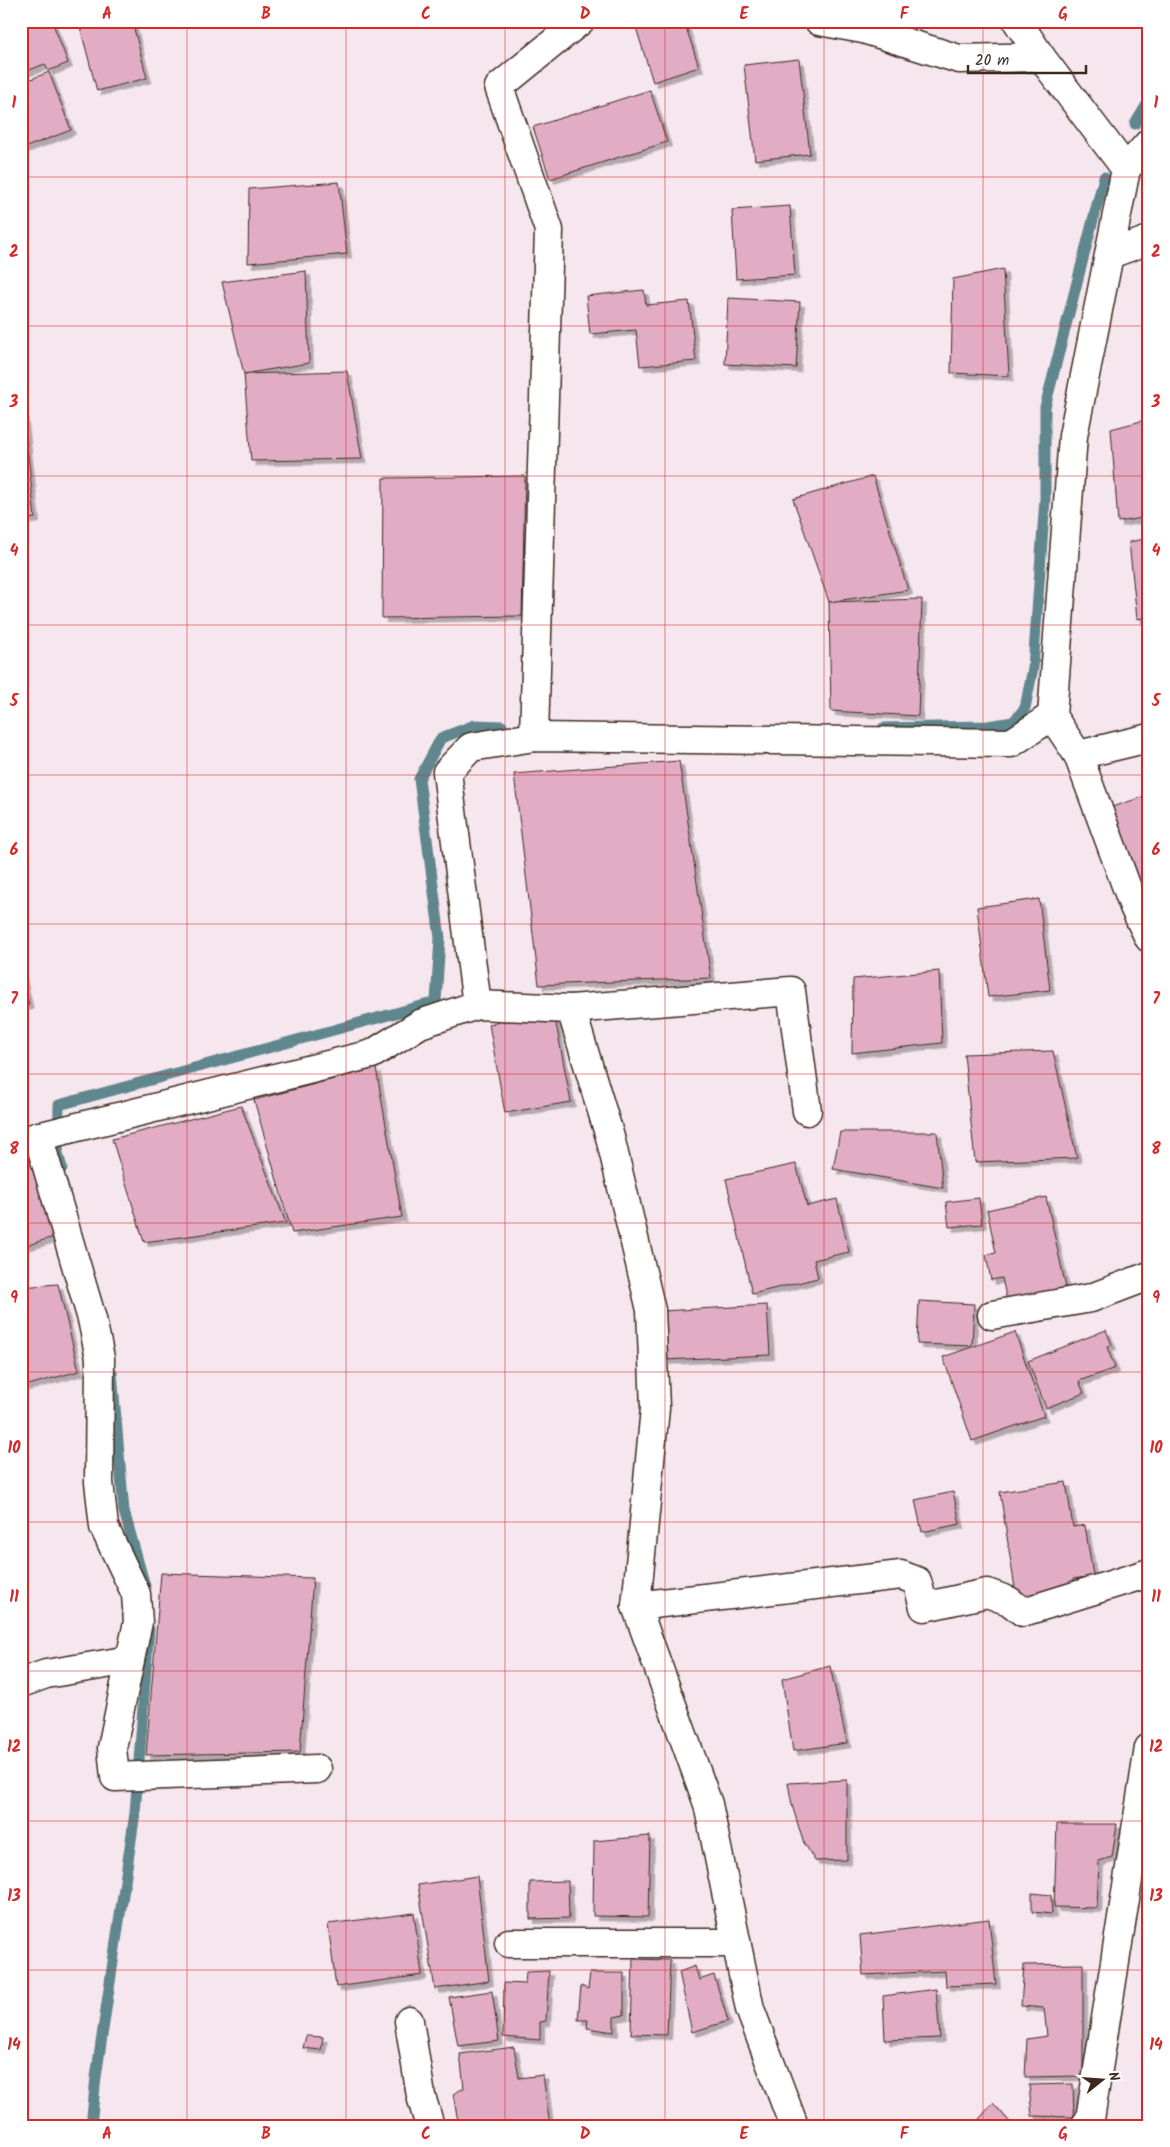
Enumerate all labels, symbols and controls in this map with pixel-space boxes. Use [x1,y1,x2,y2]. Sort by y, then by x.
text: A [102,2,112,27]
text: B [261,2,271,27]
text: C [421,2,431,27]
text: D [580,2,591,27]
text: E [740,2,750,27]
text: F [900,2,910,27]
text: G [1058,2,1068,27]
scale bar [968,42,1085,74]
text: 20 m [975,49,1009,73]
text: 1 [12,91,17,116]
text: 1 [1154,91,1159,116]
text: 2 [9,240,19,265]
text: 2 [1151,240,1161,265]
text: 3 [9,390,19,415]
text: 3 [1151,390,1161,415]
text: 4 [10,539,19,564]
text: 4 [1152,539,1161,564]
text: 5 [9,689,20,714]
text: 5 [1151,689,1162,714]
text: 6 [10,838,19,863]
text: 6 [1152,838,1161,863]
text: 7 [10,987,18,1012]
text: 7 [1152,987,1160,1012]
text: 8 [9,1137,19,1162]
text: 8 [1151,1137,1161,1162]
text: 9 [10,1286,18,1311]
text: 9 [1152,1286,1160,1311]
text: 10 [7,1436,21,1461]
text: 10 [1149,1436,1163,1461]
text: 11 [9,1585,19,1610]
text: 11 [1151,1585,1161,1610]
text: 12 [7,1735,21,1760]
text: 12 [1149,1735,1163,1760]
text: 13 [7,1884,21,1909]
text: 13 [1149,1884,1163,1909]
text: 14 [7,2033,21,2058]
text: 14 [1149,2033,1163,2058]
north arrow [1078,2054,1128,2104]
text: N [1102,2069,1125,2084]
text: A [102,2122,112,2147]
text: B [261,2122,271,2147]
text: C [421,2122,431,2147]
text: D [580,2122,591,2147]
text: E [740,2122,750,2147]
text: F [900,2122,910,2147]
text: G [1058,2122,1068,2147]

